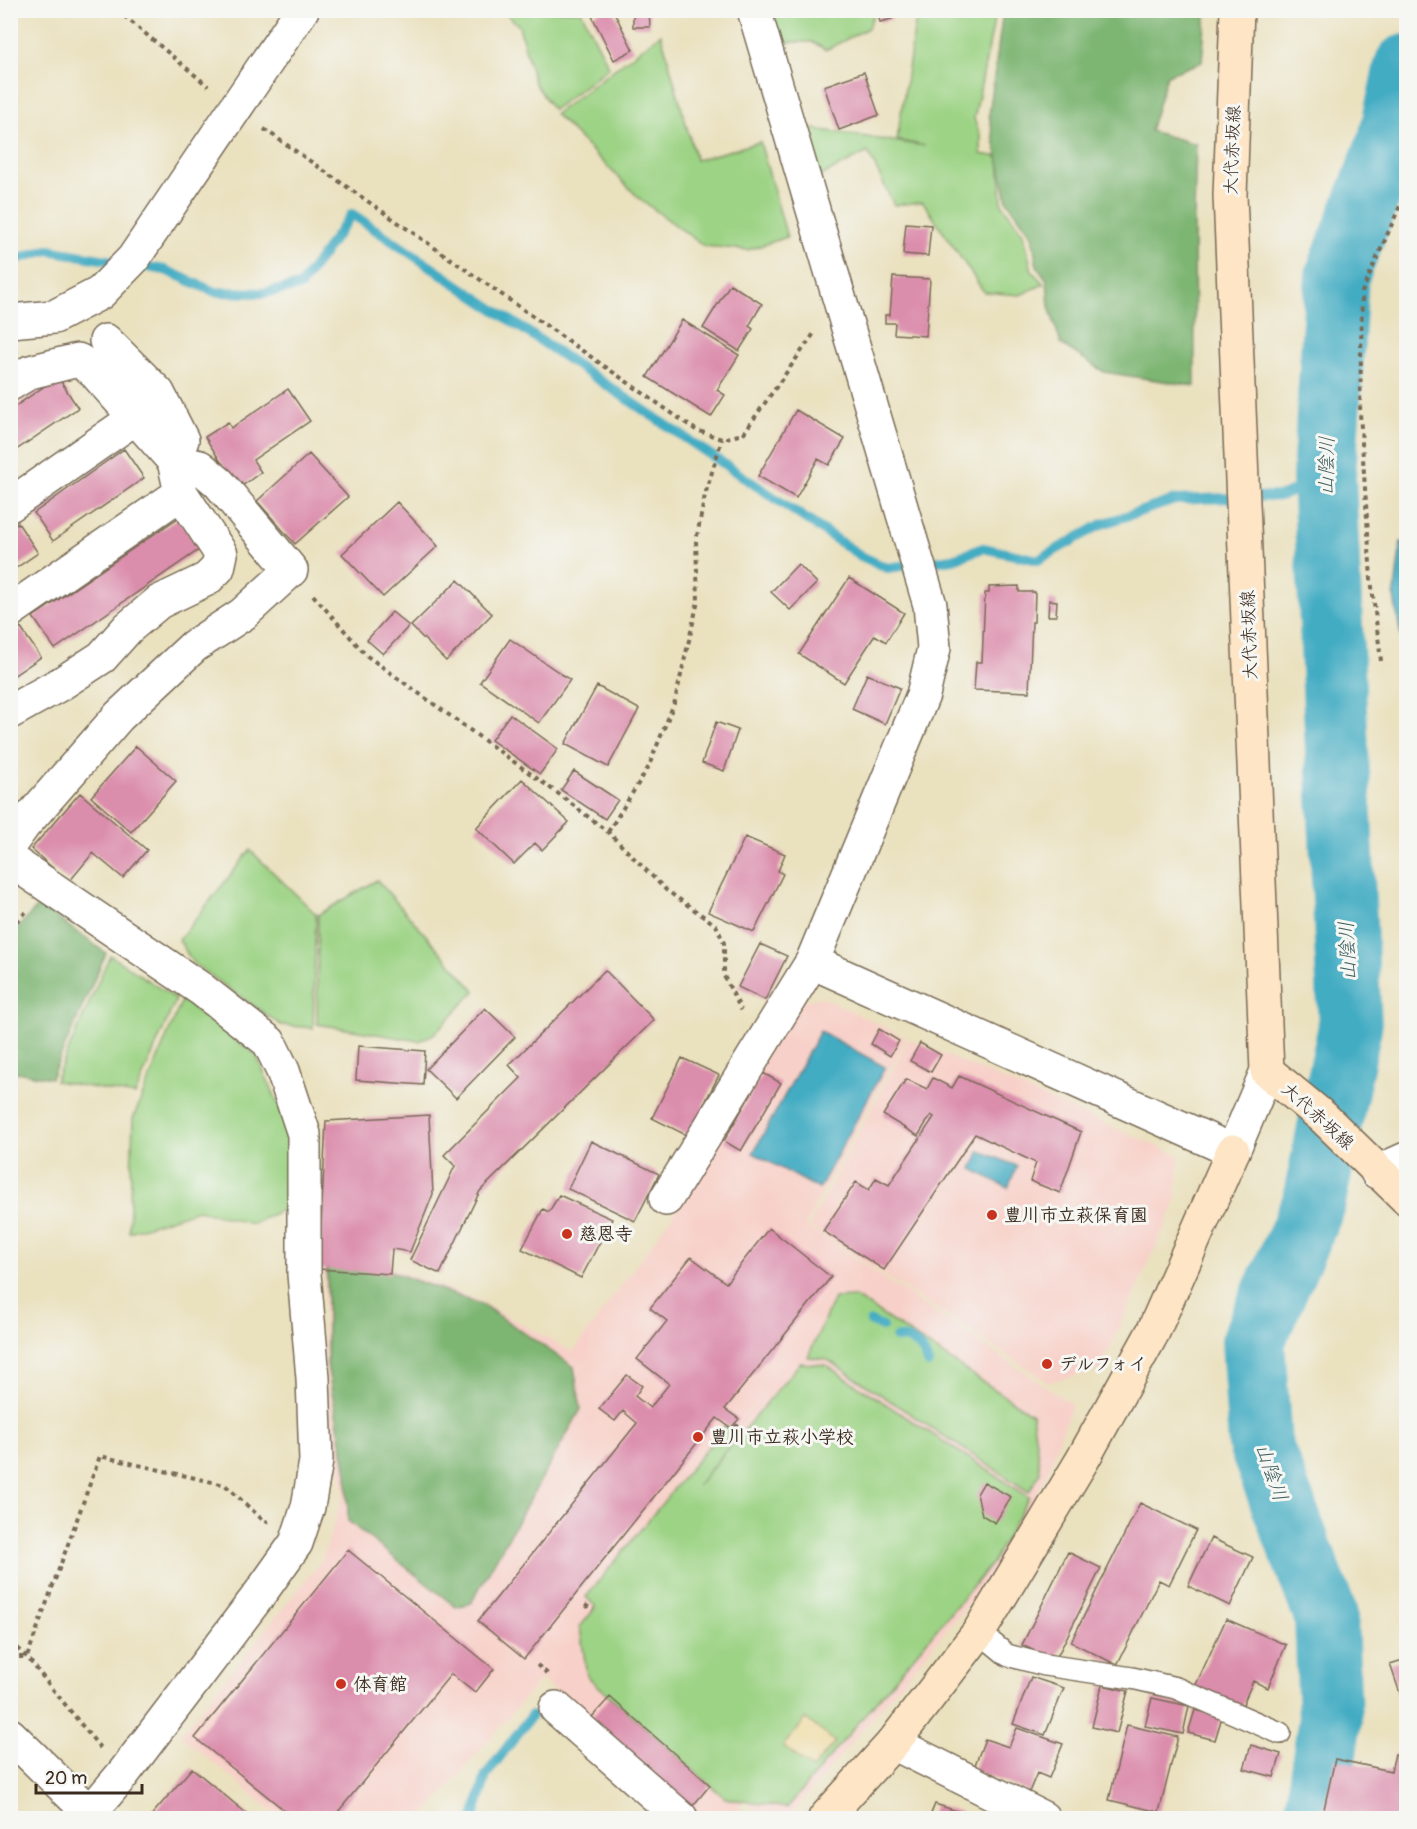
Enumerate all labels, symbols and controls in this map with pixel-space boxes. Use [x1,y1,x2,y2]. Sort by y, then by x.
street label: 大代赤坂線 [1219,105,1246,195]
water label: 山陰川 [1313,436,1340,496]
street label: 大代赤坂線 [1236,590,1263,680]
water label: 山陰川 [1333,920,1362,982]
street label: 大代赤坂線 [1277,1078,1359,1155]
place label: 豊川市立萩保育園 [1004,1204,1148,1227]
marker: 豊川市立萩保育園 [985,1208,999,1222]
place label: 慈恩寺 [579,1223,633,1246]
marker: 慈恩寺 [560,1227,574,1241]
place label: デルフォイ [1059,1353,1146,1376]
marker: デルフォイ [1040,1357,1054,1371]
place label: 豊川市立萩小学校 [710,1426,854,1449]
marker: 豊川市立萩小学校 [691,1430,705,1444]
water label: 山陰川 [1250,1440,1293,1505]
place label: 体育館 [353,1673,407,1696]
marker: 体育館 [334,1677,348,1691]
scale bar [36,1757,142,1795]
text: 20 m [45,1767,87,1790]

